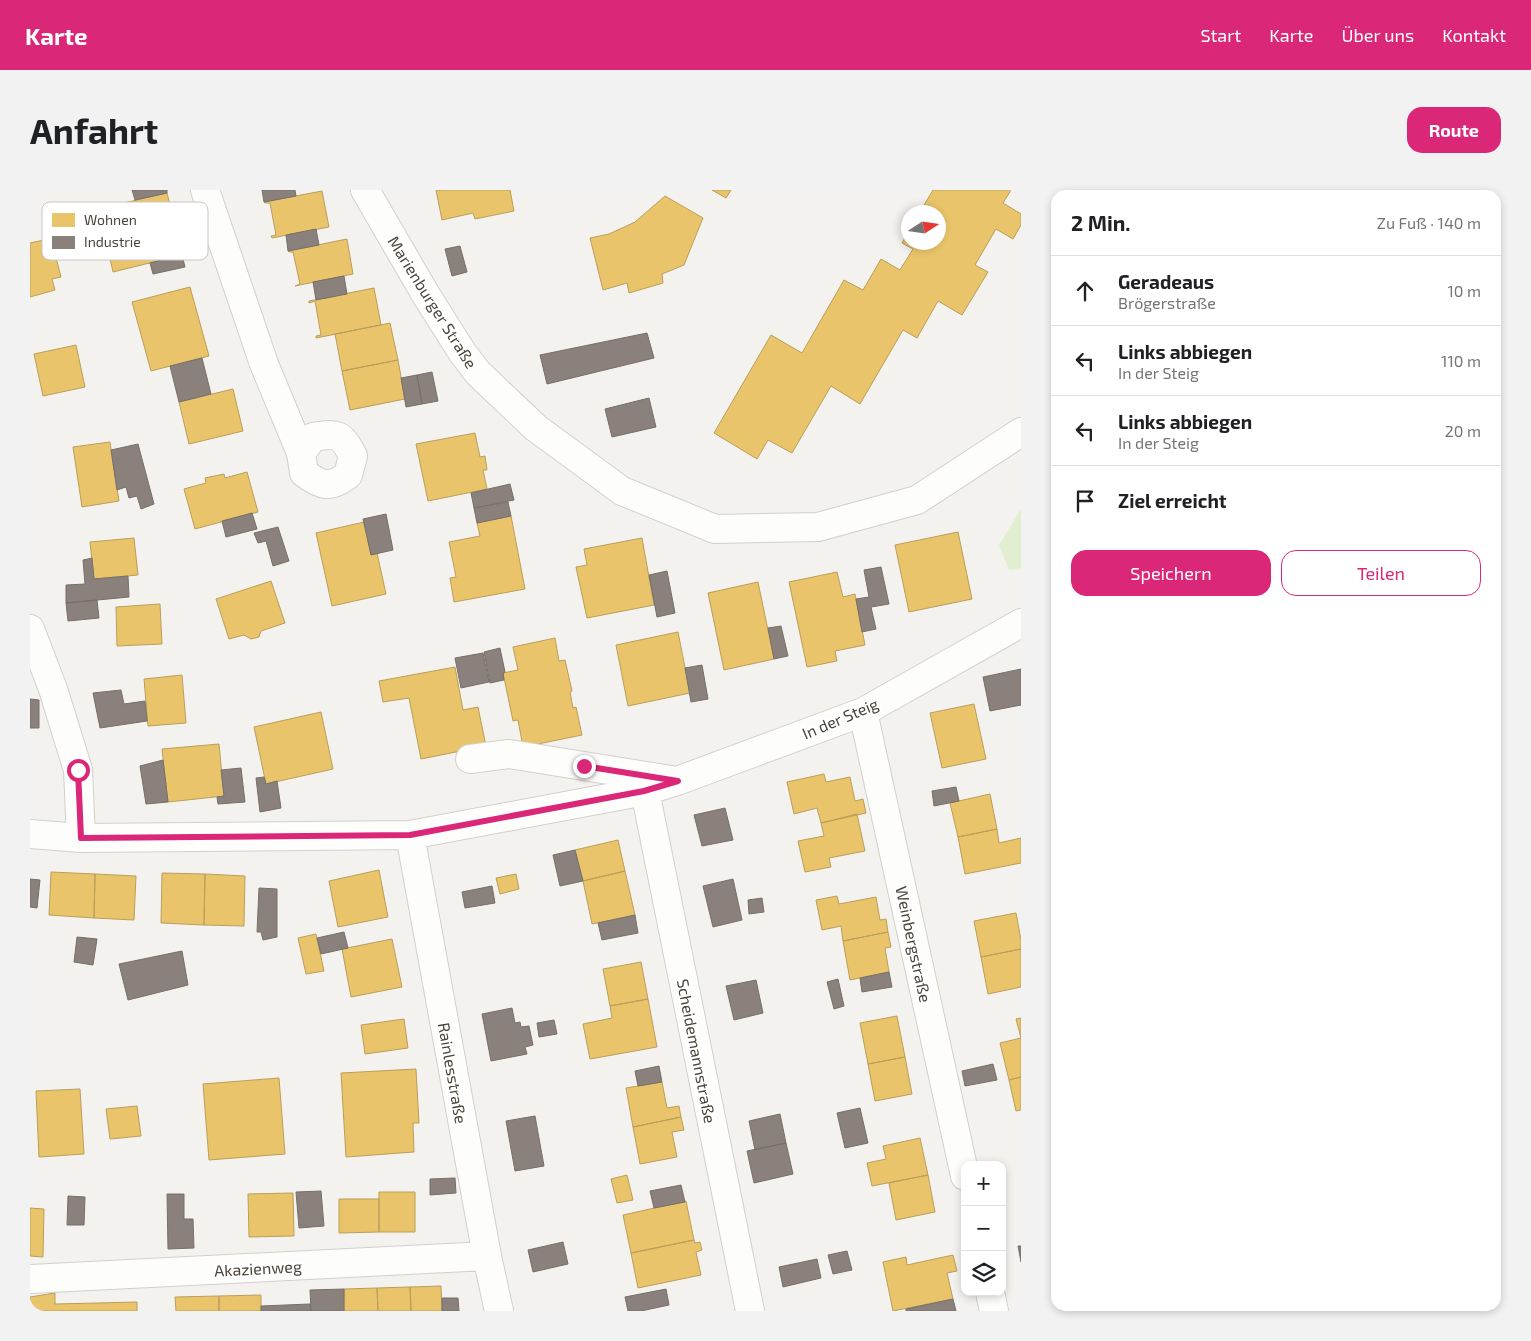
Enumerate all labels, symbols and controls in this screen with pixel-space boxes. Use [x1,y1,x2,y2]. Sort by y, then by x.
text: Karte [25,21,88,50]
text: Start [1200,24,1241,46]
text: Karte [1269,24,1314,46]
text: Über uns [1342,24,1414,46]
text: Kontakt [1442,24,1506,46]
button: Route [1407,107,1501,153]
text: Anfahrt [30,109,158,151]
legend [42,202,208,260]
north arrow [901,205,946,250]
text: 2 Min. [1071,210,1131,235]
text: Wohnen [84,211,137,228]
text: Zu Fuß · 140 m [1377,213,1481,232]
street label: Marienburger Straße [385,232,481,372]
text: Industrie [84,233,141,250]
text: Geradeaus [1118,270,1214,293]
icon: ahead [1071,277,1099,305]
text: 10 m [1447,281,1481,300]
text: Brögerstraße [1118,293,1216,312]
text: Links abbiegen [1118,340,1252,363]
icon: left [1071,347,1099,375]
text: 110 m [1441,351,1481,370]
text: In der Steig [1118,363,1199,382]
text: Links abbiegen [1118,410,1252,433]
icon: left [1071,417,1099,445]
text: 20 m [1445,421,1481,440]
text: In der Steig [1118,433,1199,452]
icon: arrive [1071,487,1099,515]
text: Ziel erreicht [1118,489,1227,512]
button: Speichern [1071,550,1271,596]
button: Teilen [1281,550,1481,596]
street label: In der Steig [799,693,881,743]
route end [573,755,596,778]
route start [67,759,90,782]
street label: Weinbergstraße [892,884,936,1004]
street label: Scheidemannstraße [674,977,720,1125]
street label: Rainlesstraße [435,1021,471,1125]
map controls [961,1161,1006,1296]
button: + [961,1161,1006,1206]
button: − [961,1206,1006,1251]
button: layers [961,1251,1006,1296]
street label: Akazienweg [214,1256,302,1280]

